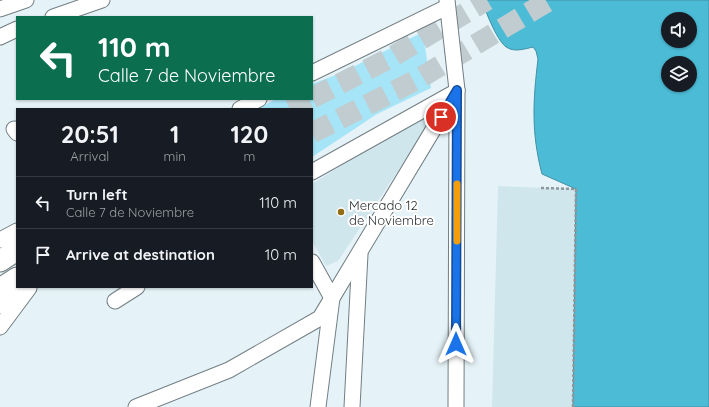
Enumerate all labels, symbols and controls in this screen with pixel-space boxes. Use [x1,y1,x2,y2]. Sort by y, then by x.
map controls [661,12,697,92]
button: sound [661,12,697,48]
text: 110 m [98,29,171,64]
icon: left [32,32,84,84]
button: layers [661,56,697,92]
text: Calle 7 de Noviembre [98,64,275,87]
pin [424,100,458,134]
icon: arrive [430,106,452,128]
text: 20:51 [61,119,119,149]
text: 1 [170,119,179,149]
text: 120 [231,119,268,149]
text: Arrival [70,148,109,164]
text: min [164,148,186,164]
text: m [243,148,255,164]
text: Turn left [66,185,128,204]
icon: left [32,192,54,214]
text: 110 m [259,193,297,212]
place label: Mercado 12 de Noviembre [349,197,434,228]
text: Calle 7 de Noviembre [66,204,194,220]
marker: Mercado 12 de Noviembre [336,207,346,217]
icon: arrive [32,244,54,266]
text: Arrive at destination [66,245,215,264]
text: 10 m [265,245,297,264]
position arrow [435,323,477,365]

